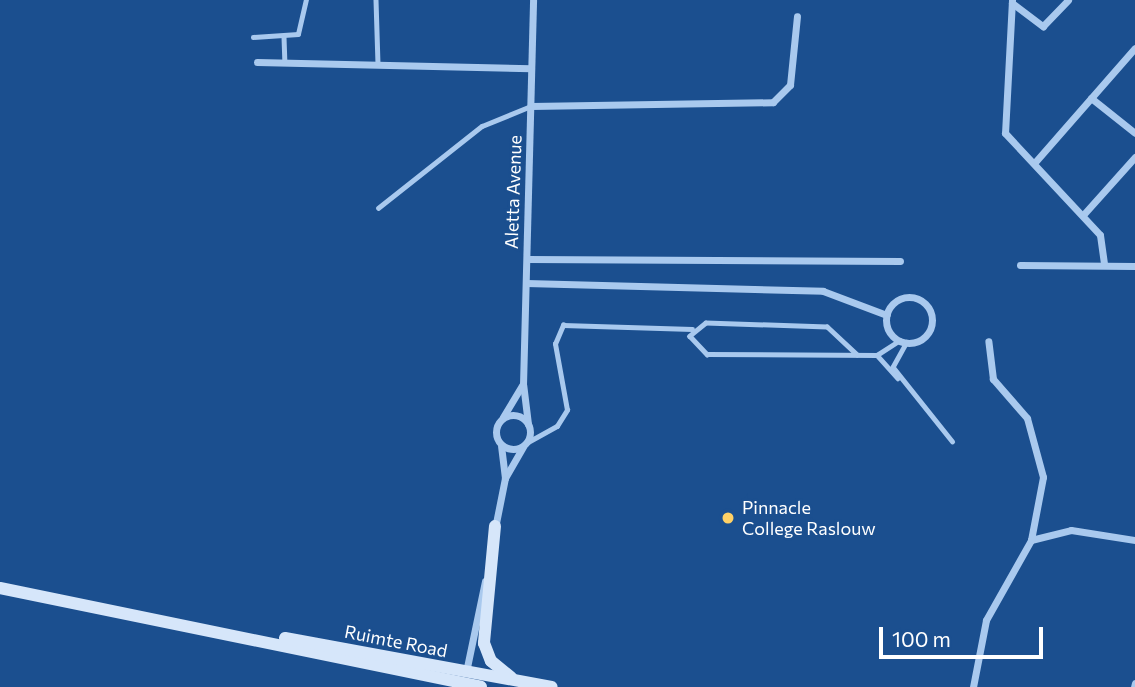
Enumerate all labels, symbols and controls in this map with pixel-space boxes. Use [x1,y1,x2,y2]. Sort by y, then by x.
street label: Aletta Avenue [500,135,526,249]
place label: Pinnacle College Raslouw [742,497,876,540]
marker: Pinnacle College Raslouw [720,510,736,526]
scale bar [883,614,1048,658]
street label: Ruimte Road [343,620,449,662]
text: 100 m [892,626,951,651]

